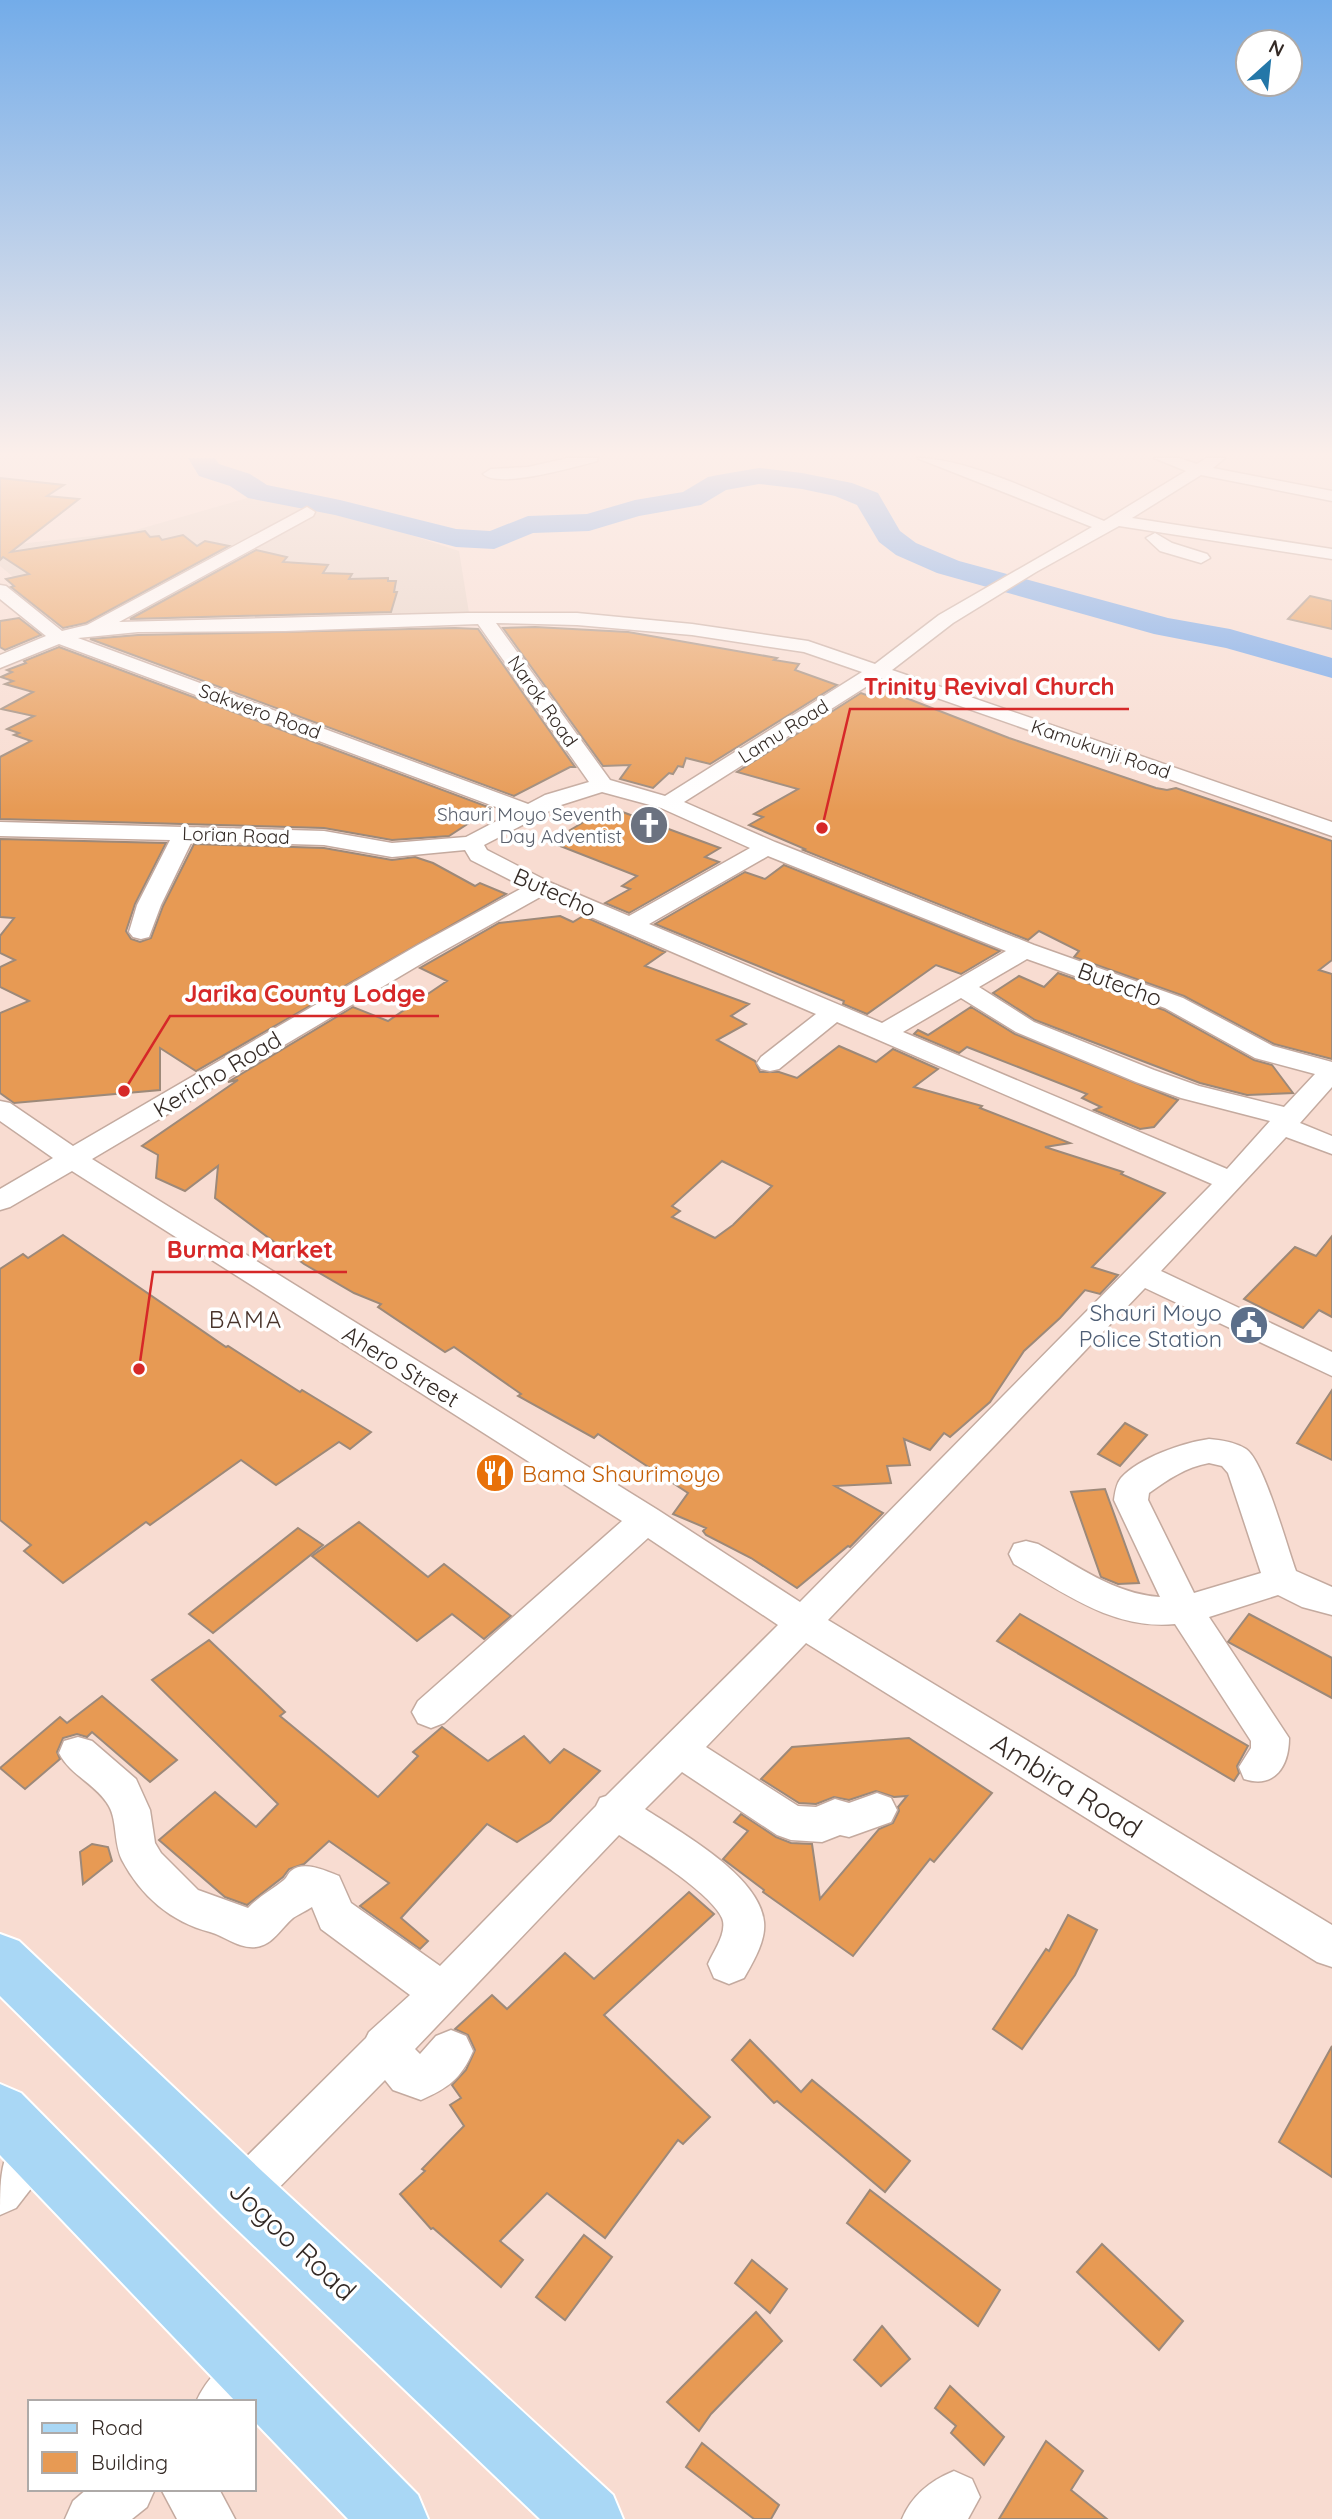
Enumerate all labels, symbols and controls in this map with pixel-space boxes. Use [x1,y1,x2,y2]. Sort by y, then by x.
north arrow [1234,28,1304,98]
text: N [1265,34,1288,62]
street label: Narok Road [503,651,583,751]
callout: Trinity Revival Church [850,664,1129,709]
text: Trinity Revival Church [863,671,1115,701]
street label: Sakwero Road [196,678,324,744]
street label: Lamu Road [733,694,833,768]
street label: Kamukunji Road [1028,714,1174,784]
place label: Shauri Moyo Seventh Day Adventist [437,802,622,848]
church icon: Shauri Moyo Seventh Day Adventist [628,804,670,846]
street label: Lorian Road [182,821,290,849]
street label: Butecho [509,861,601,923]
street label: Butecho [1074,955,1166,1013]
callout: Jarika County Lodge [170,971,439,1016]
text: Jarika County Lodge [184,978,426,1008]
street label: Kericho Road [148,1024,286,1124]
callout: Burma Market [153,1227,347,1272]
text: Burma Market [167,1234,333,1264]
place label: Shauri Moyo Police Station [1079,1298,1222,1353]
district label: BAMA [209,1304,283,1334]
public building icon: Shauri Moyo Police Station [1228,1304,1270,1346]
street label: Ahero Street [337,1319,465,1413]
restaurant icon: Bama Shaurimoyo [474,1452,516,1494]
place label: Bama Shaurimoyo [522,1459,720,1488]
street label: Ambira Road [985,1725,1149,1845]
street label: Jogoo Road [222,2172,364,2308]
legend [28,2400,256,2491]
text: Road [91,2414,143,2440]
text: Building [91,2449,168,2475]

